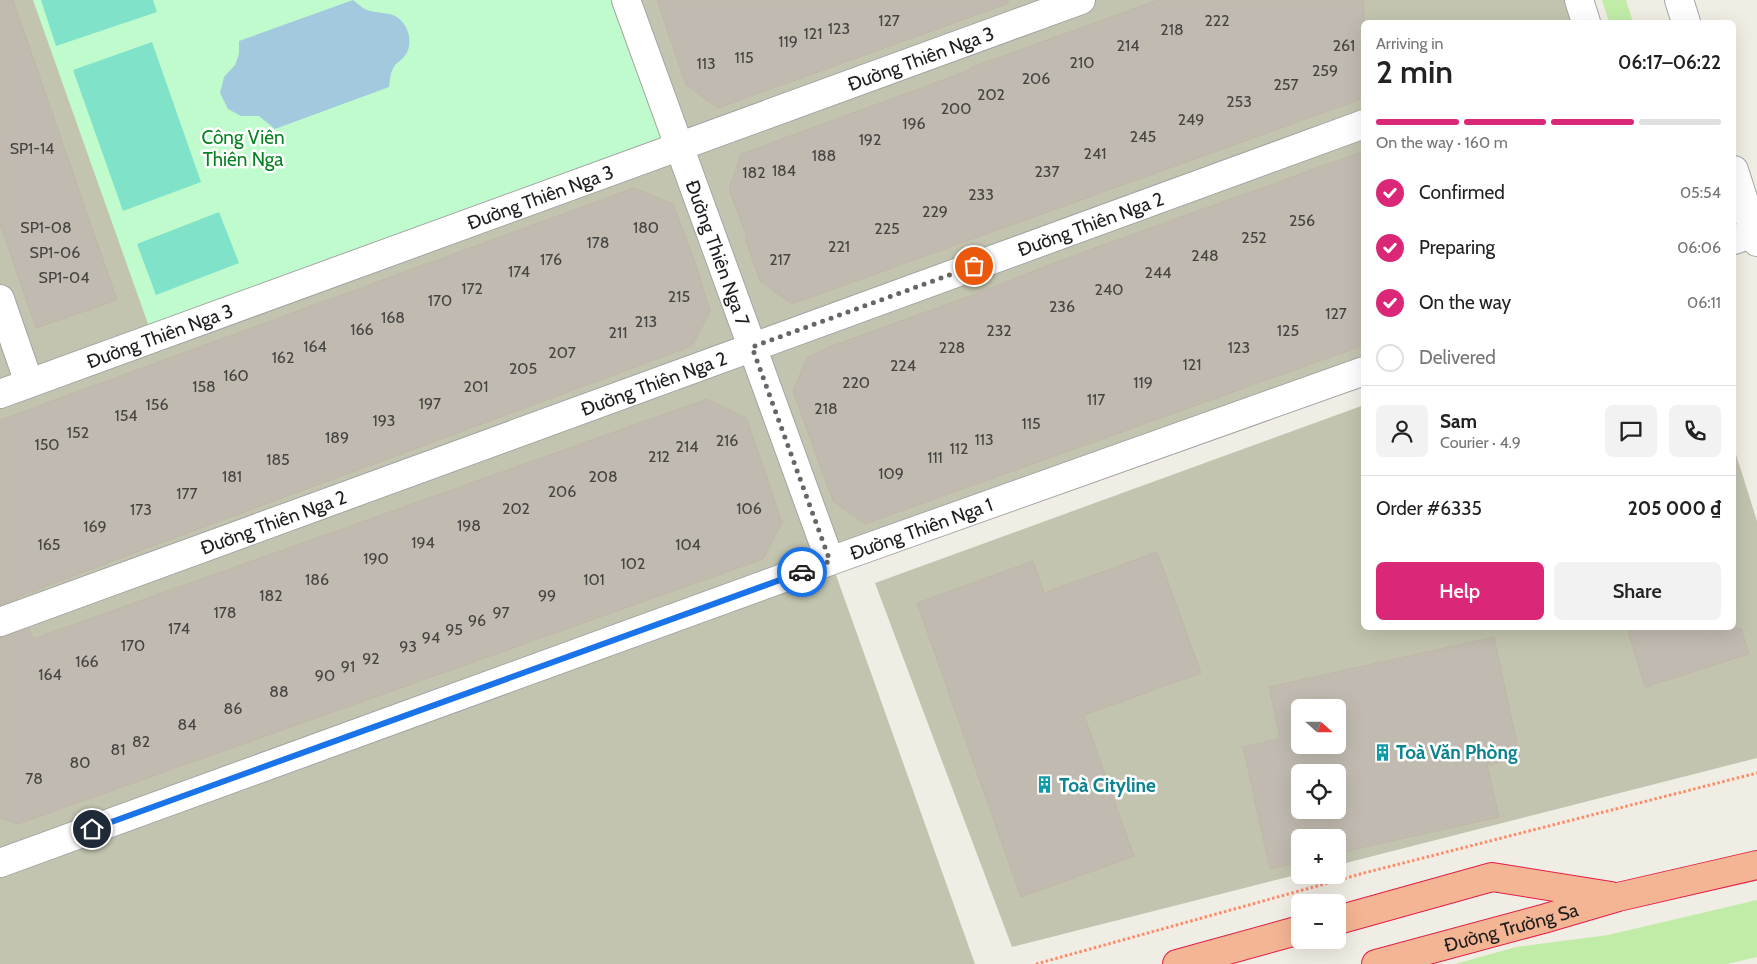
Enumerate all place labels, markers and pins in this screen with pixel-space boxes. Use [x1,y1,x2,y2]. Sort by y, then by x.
pin [953,245,995,287]
place label: Toà Văn Phòng [1396,741,1518,764]
building icon: Toà Văn Phòng [1372,742,1392,762]
place label: Toà Cityline [1059,774,1156,797]
building icon: Toà Cityline [1035,775,1055,795]
pin [71,808,113,850]

